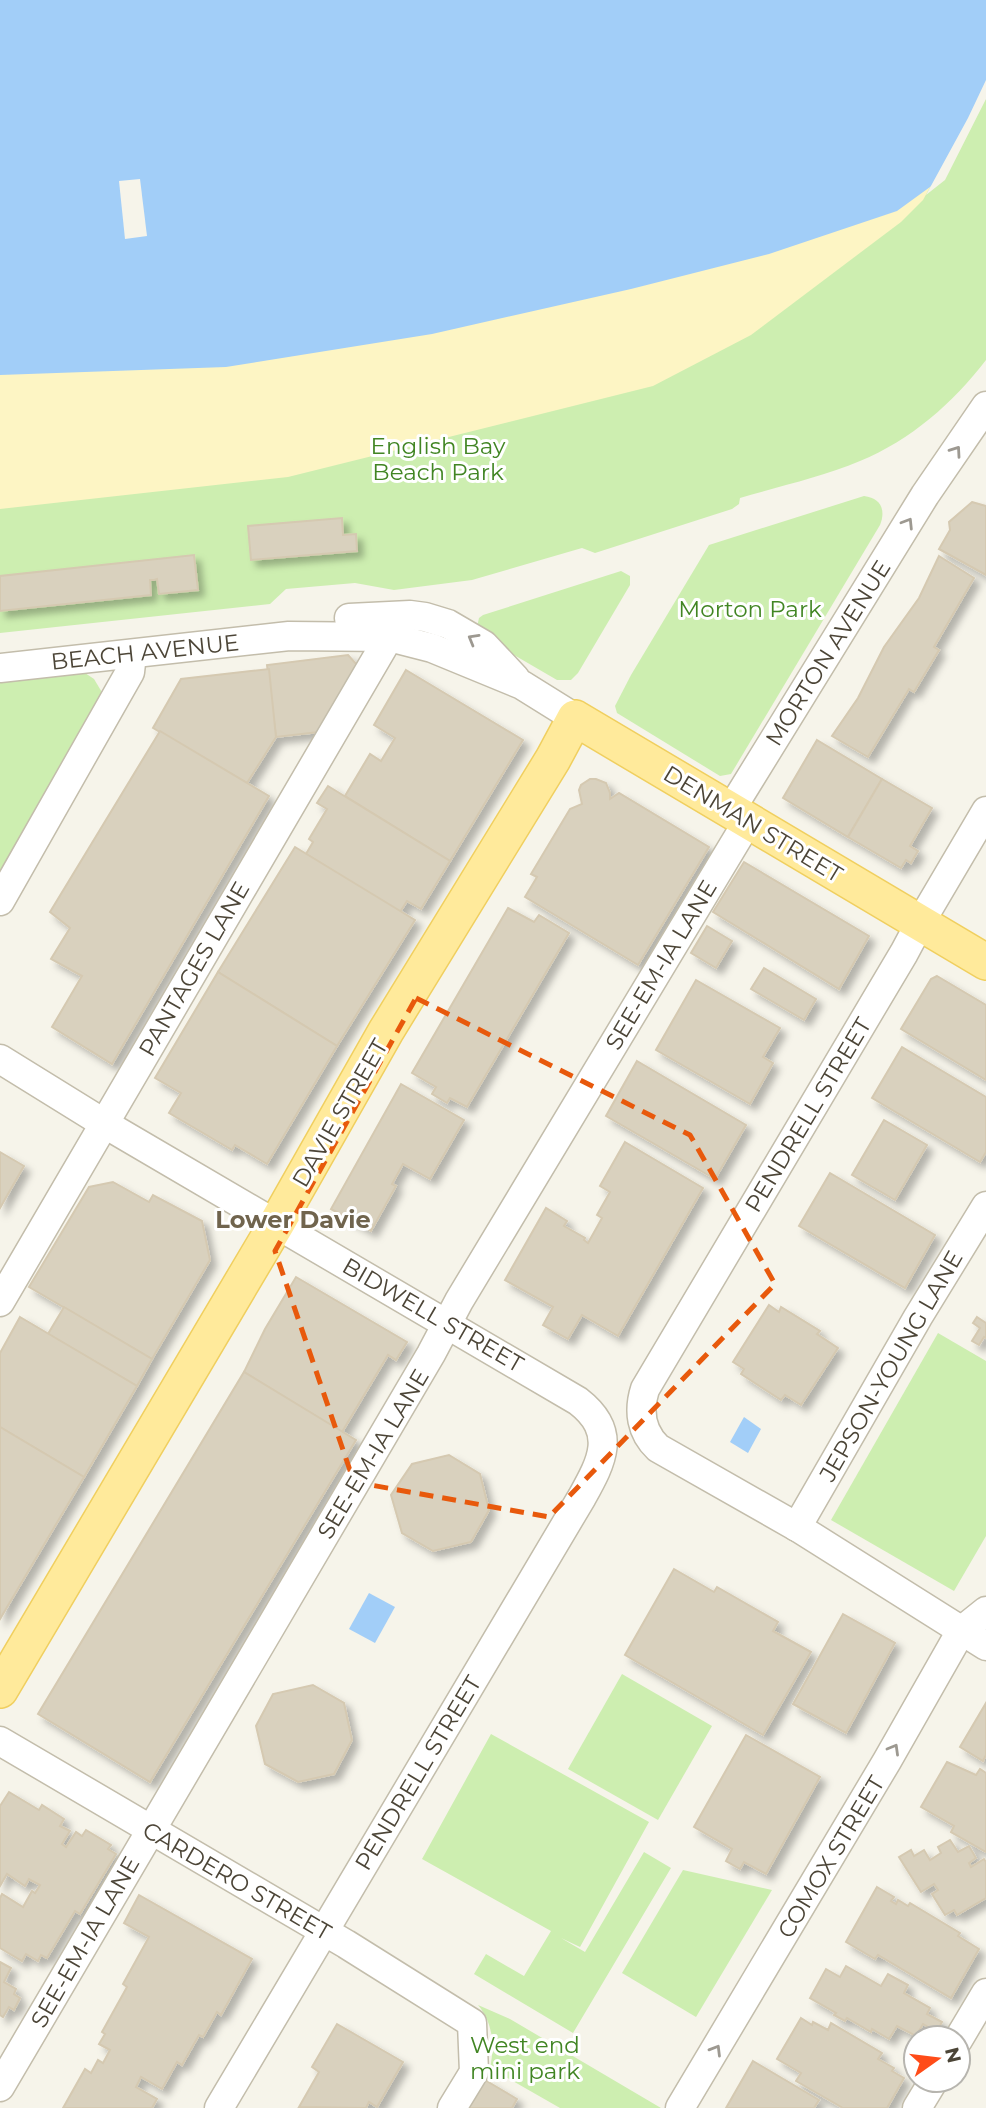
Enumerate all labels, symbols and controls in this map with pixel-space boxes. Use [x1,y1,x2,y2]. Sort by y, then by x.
park label: English Bay Beach Park [371,432,506,486]
one-way arrow [948,446,961,459]
one-way arrow [899,518,912,531]
street label: MORTON AVENUE [760,555,896,751]
park label: Morton Park [678,595,822,623]
street label: BEACH AVENUE [50,628,240,676]
one-way arrow [467,634,480,647]
street label: DENMAN STREET [658,759,848,889]
street label: SEE-EM-IA LANE [599,875,723,1055]
street label: PANTAGES LANE [133,877,255,1061]
street label: PENDRELL STREET [739,1012,878,1217]
street label: DAVIE STREET [286,1033,394,1192]
district label: Lower Davie [215,1205,371,1234]
street label: JEPSON-YOUNG LANE [813,1246,969,1487]
street label: BIDWELL STREET [338,1252,529,1379]
street label: SEE-EM-IA LANE [311,1364,435,1544]
street label: PENDRELL STREET [349,1670,488,1875]
one-way arrow [886,1743,899,1756]
street label: COMOX STREET [772,1770,891,1943]
street label: CARDERO STREET [138,1816,337,1947]
street label: SEE-EM-IA LANE [25,1851,145,2033]
north arrow [902,2024,972,2094]
park label: West end mini park [470,2031,580,2085]
one-way arrow [707,2044,720,2057]
text: N [940,2045,966,2065]

